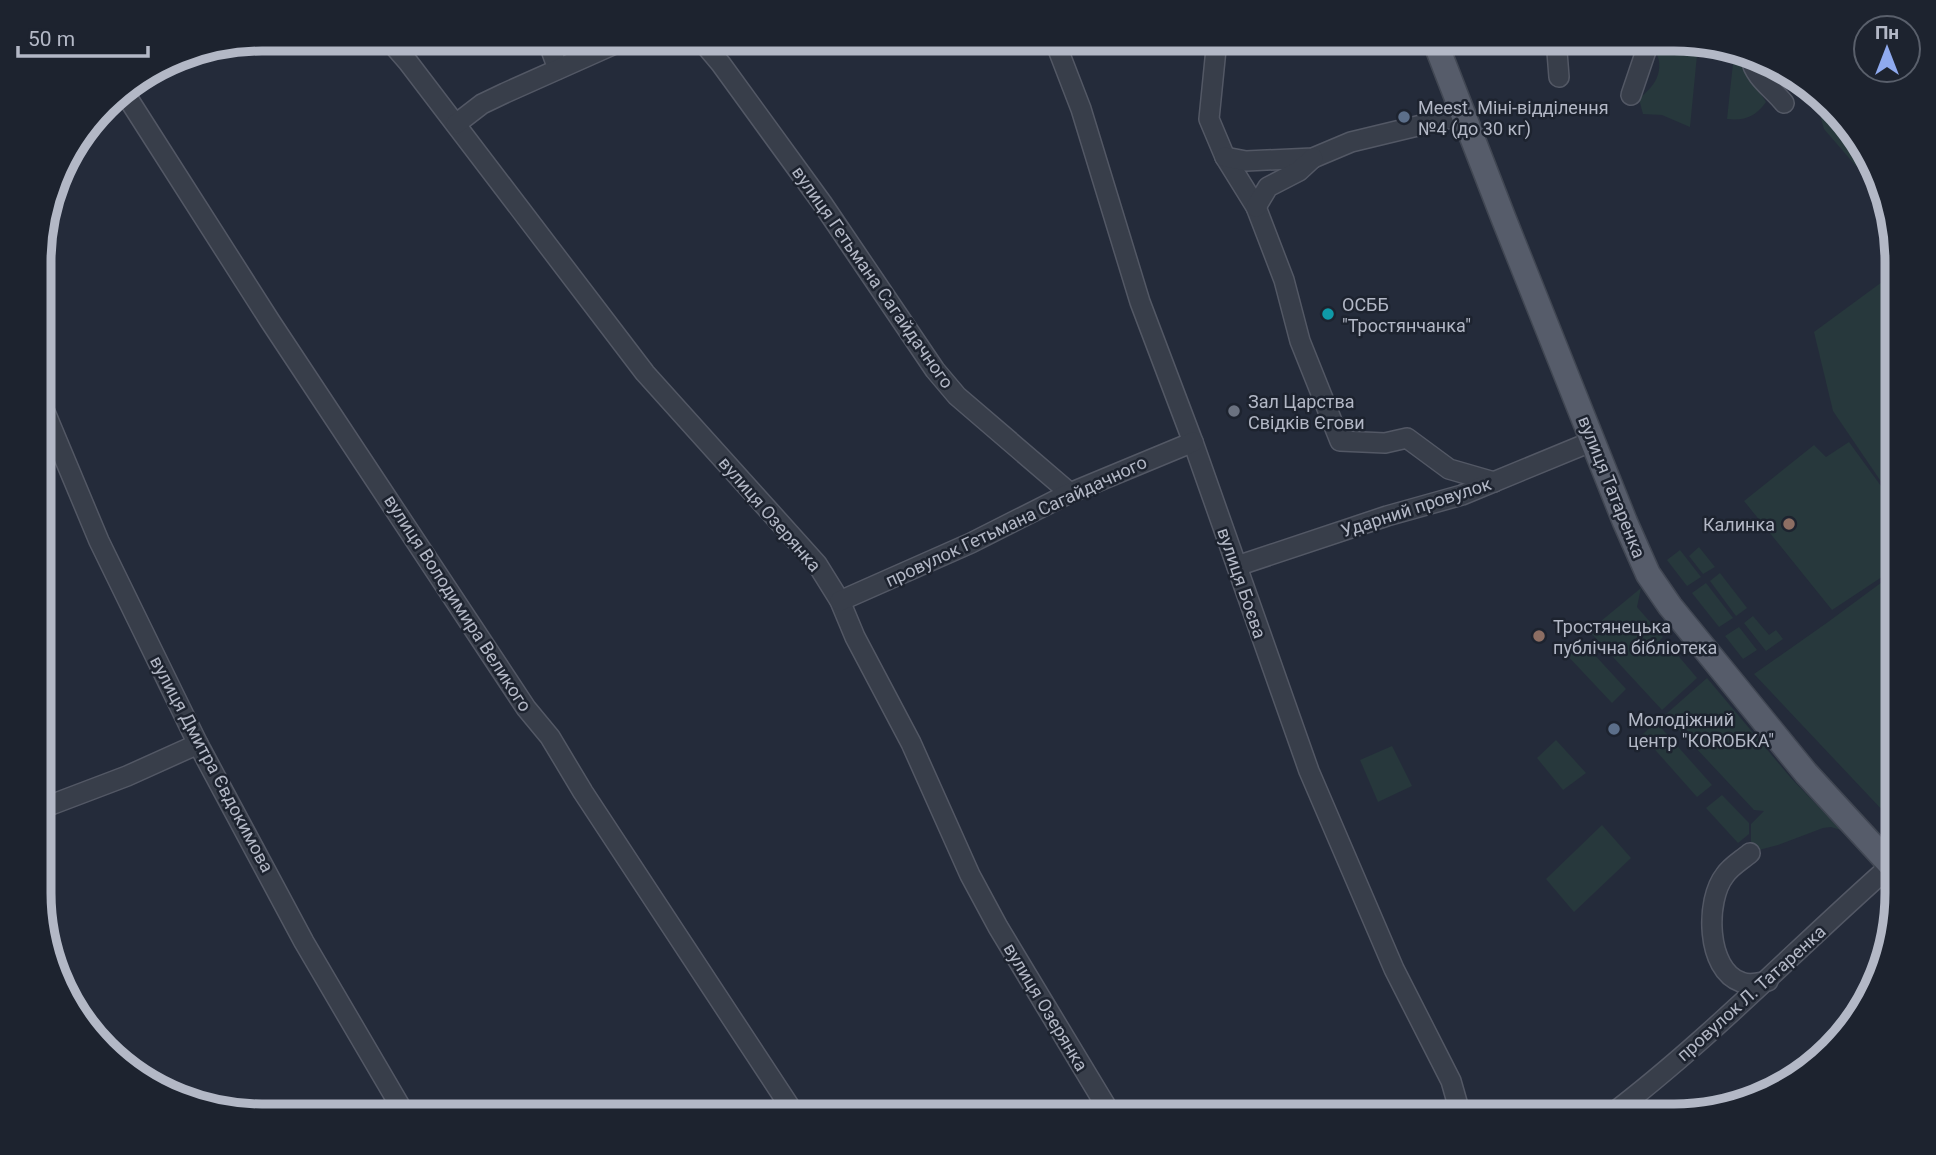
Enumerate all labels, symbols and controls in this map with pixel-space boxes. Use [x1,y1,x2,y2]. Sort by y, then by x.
scale bar [18,14,147,58]
north arrow [1852,14,1922,84]
text: Пн [1875,21,1899,44]
text: 50 m [28,27,75,51]
place label: Meest. Міні-відділення №4 (до 30 кг) [1418,97,1609,140]
marker: Meest. Міні-відділення №4 (до 30 кг) [1396,109,1412,125]
street label: вулиця Гетьмана Сагайдачного [788,162,958,392]
place label: ОСББ "Тростянчанка" [1342,294,1471,336]
marker: ОСББ "Тростянчанка" [1320,306,1336,322]
place label: Зал Царства Свідків Єгови [1248,391,1365,433]
marker: Зал Царства Свідків Єгови [1226,403,1242,419]
street label: вулиця Татаренка [1574,413,1650,561]
street label: провулок Гетьмана Сагайдачного [882,451,1150,591]
street label: вулиця Озерянка [714,452,826,576]
street label: Ударний провулок [1338,473,1494,541]
street label: вулиця Володимира Великого [380,491,536,715]
place label: Калинка [1703,514,1775,535]
marker: Калинка [1781,516,1797,532]
street label: вулиця Боєва [1213,525,1271,641]
place label: Тростянецька публічна бібліотека [1553,616,1717,658]
marker: Тростянецька публічна бібліотека [1531,628,1547,644]
street label: вулиця Дмитра Євдокимова [146,652,278,876]
place label: Молодіжний центр "КОRОБКА" [1628,709,1774,751]
marker: Молодіжний центр "КОRОБКА" [1606,721,1622,737]
street label: провулок Л. Татаренка [1672,921,1830,1065]
street label: вулиця Озерянка [1000,939,1092,1075]

